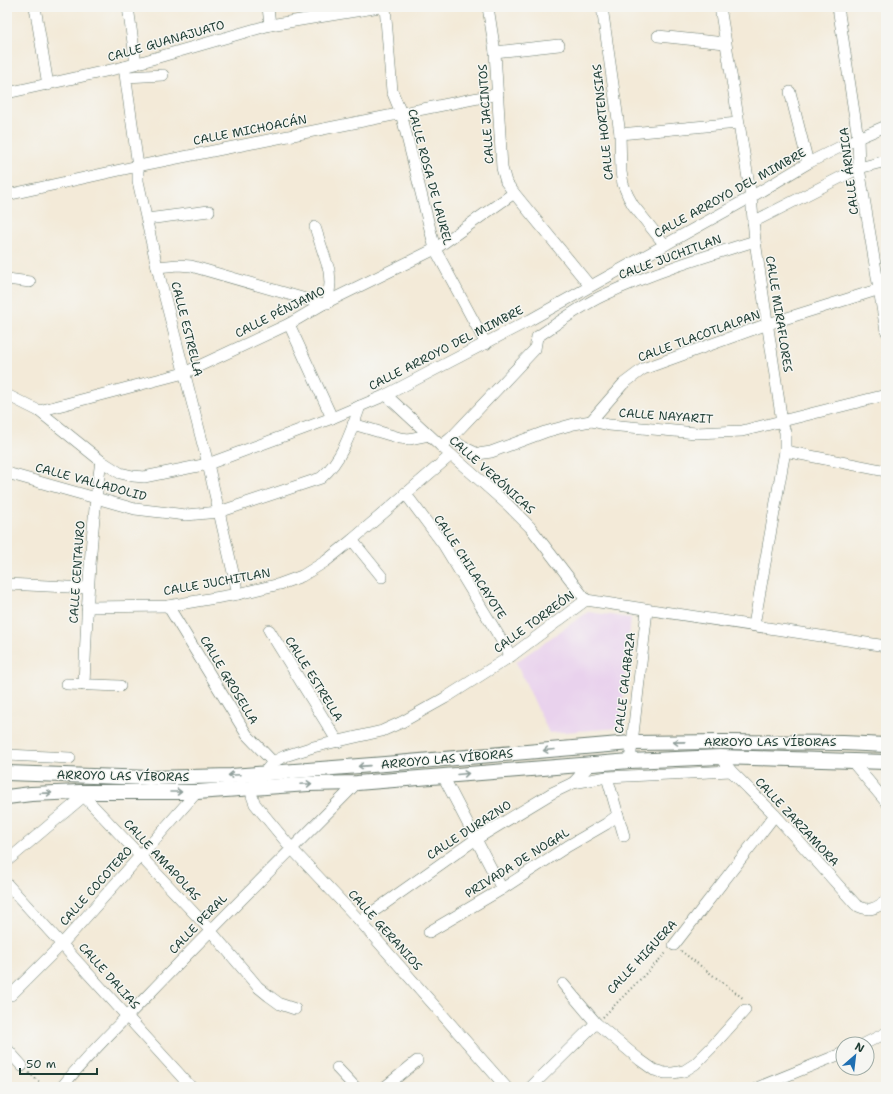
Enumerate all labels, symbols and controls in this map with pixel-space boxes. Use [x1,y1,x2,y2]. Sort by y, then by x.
street label: CALLE GUANAJUATO [106,17,226,65]
street label: CALLE JACINTOS [475,63,497,165]
street label: CALLE HORTENSIAS [589,63,617,181]
street label: CALLE ROSA DE LAUREL [404,107,456,247]
street label: CALLE MICHOACÁN [192,111,308,149]
street label: CALLE ÁRNICA [836,126,862,216]
street label: CALLE ARROYO DEL MIMBRE [651,144,809,242]
street label: CALLE JUCHITLAN [616,231,724,283]
street label: CALLE MIRAFLORES [762,255,796,374]
street label: CALLE ESTRELLA [167,280,207,378]
street label: CALLE PÉNJAMO [232,282,328,342]
street label: CALLE ARROYO DEL MIMBRE [366,302,526,394]
street label: CALLE TLACOTLALPAN [636,306,762,366]
street label: CALLE NAYARIT [618,405,714,427]
street label: CALLE VERÓNICAS [446,432,538,518]
street label: CALLE VALLADOLID [34,459,149,505]
street label: CALLE CHILACAYOTE [430,512,510,622]
street label: CALLE CENTAURO [65,520,89,624]
street label: CALLE JUCHITLAN [162,565,272,599]
street label: CALLE TORREÓN [490,587,578,657]
street label: CALLE CALABAZA [611,631,639,735]
street label: CALLE GROSELLA [196,633,262,727]
street label: CALLE ESTRELLA [281,633,347,725]
street label: ARROYO LAS VÍBORAS [704,734,837,750]
one-way arrow [673,738,686,746]
street label: ARROYO LAS VÍBORAS [380,745,514,773]
one-way arrow [543,747,556,754]
one-way arrow [358,762,371,770]
street label: ARROYO LAS VÍBORAS [57,767,190,785]
one-way arrow [456,771,469,778]
one-way arrow [228,772,241,779]
street label: CALLE ZARZAMORA [752,774,843,870]
one-way arrow [299,780,312,788]
one-way arrow [169,788,182,796]
one-way arrow [39,790,52,797]
street label: CALLE DURAZNO [424,797,514,863]
street label: CALLE AMAPOLAS [120,816,204,904]
street label: PRIVADA DE NOGAL [462,824,573,902]
street label: CALLE COCOTERO [56,843,136,929]
street label: CALLE GERANIOS [344,886,426,974]
street label: CALLE PERAL [165,890,231,957]
street label: CALLE HIGUERA [603,916,681,998]
street label: CALLE DALIAS [75,939,143,1013]
north arrow [835,1036,875,1076]
text: N [852,1039,867,1056]
scale bar [20,1050,97,1076]
text: 50 m [26,1056,56,1072]

